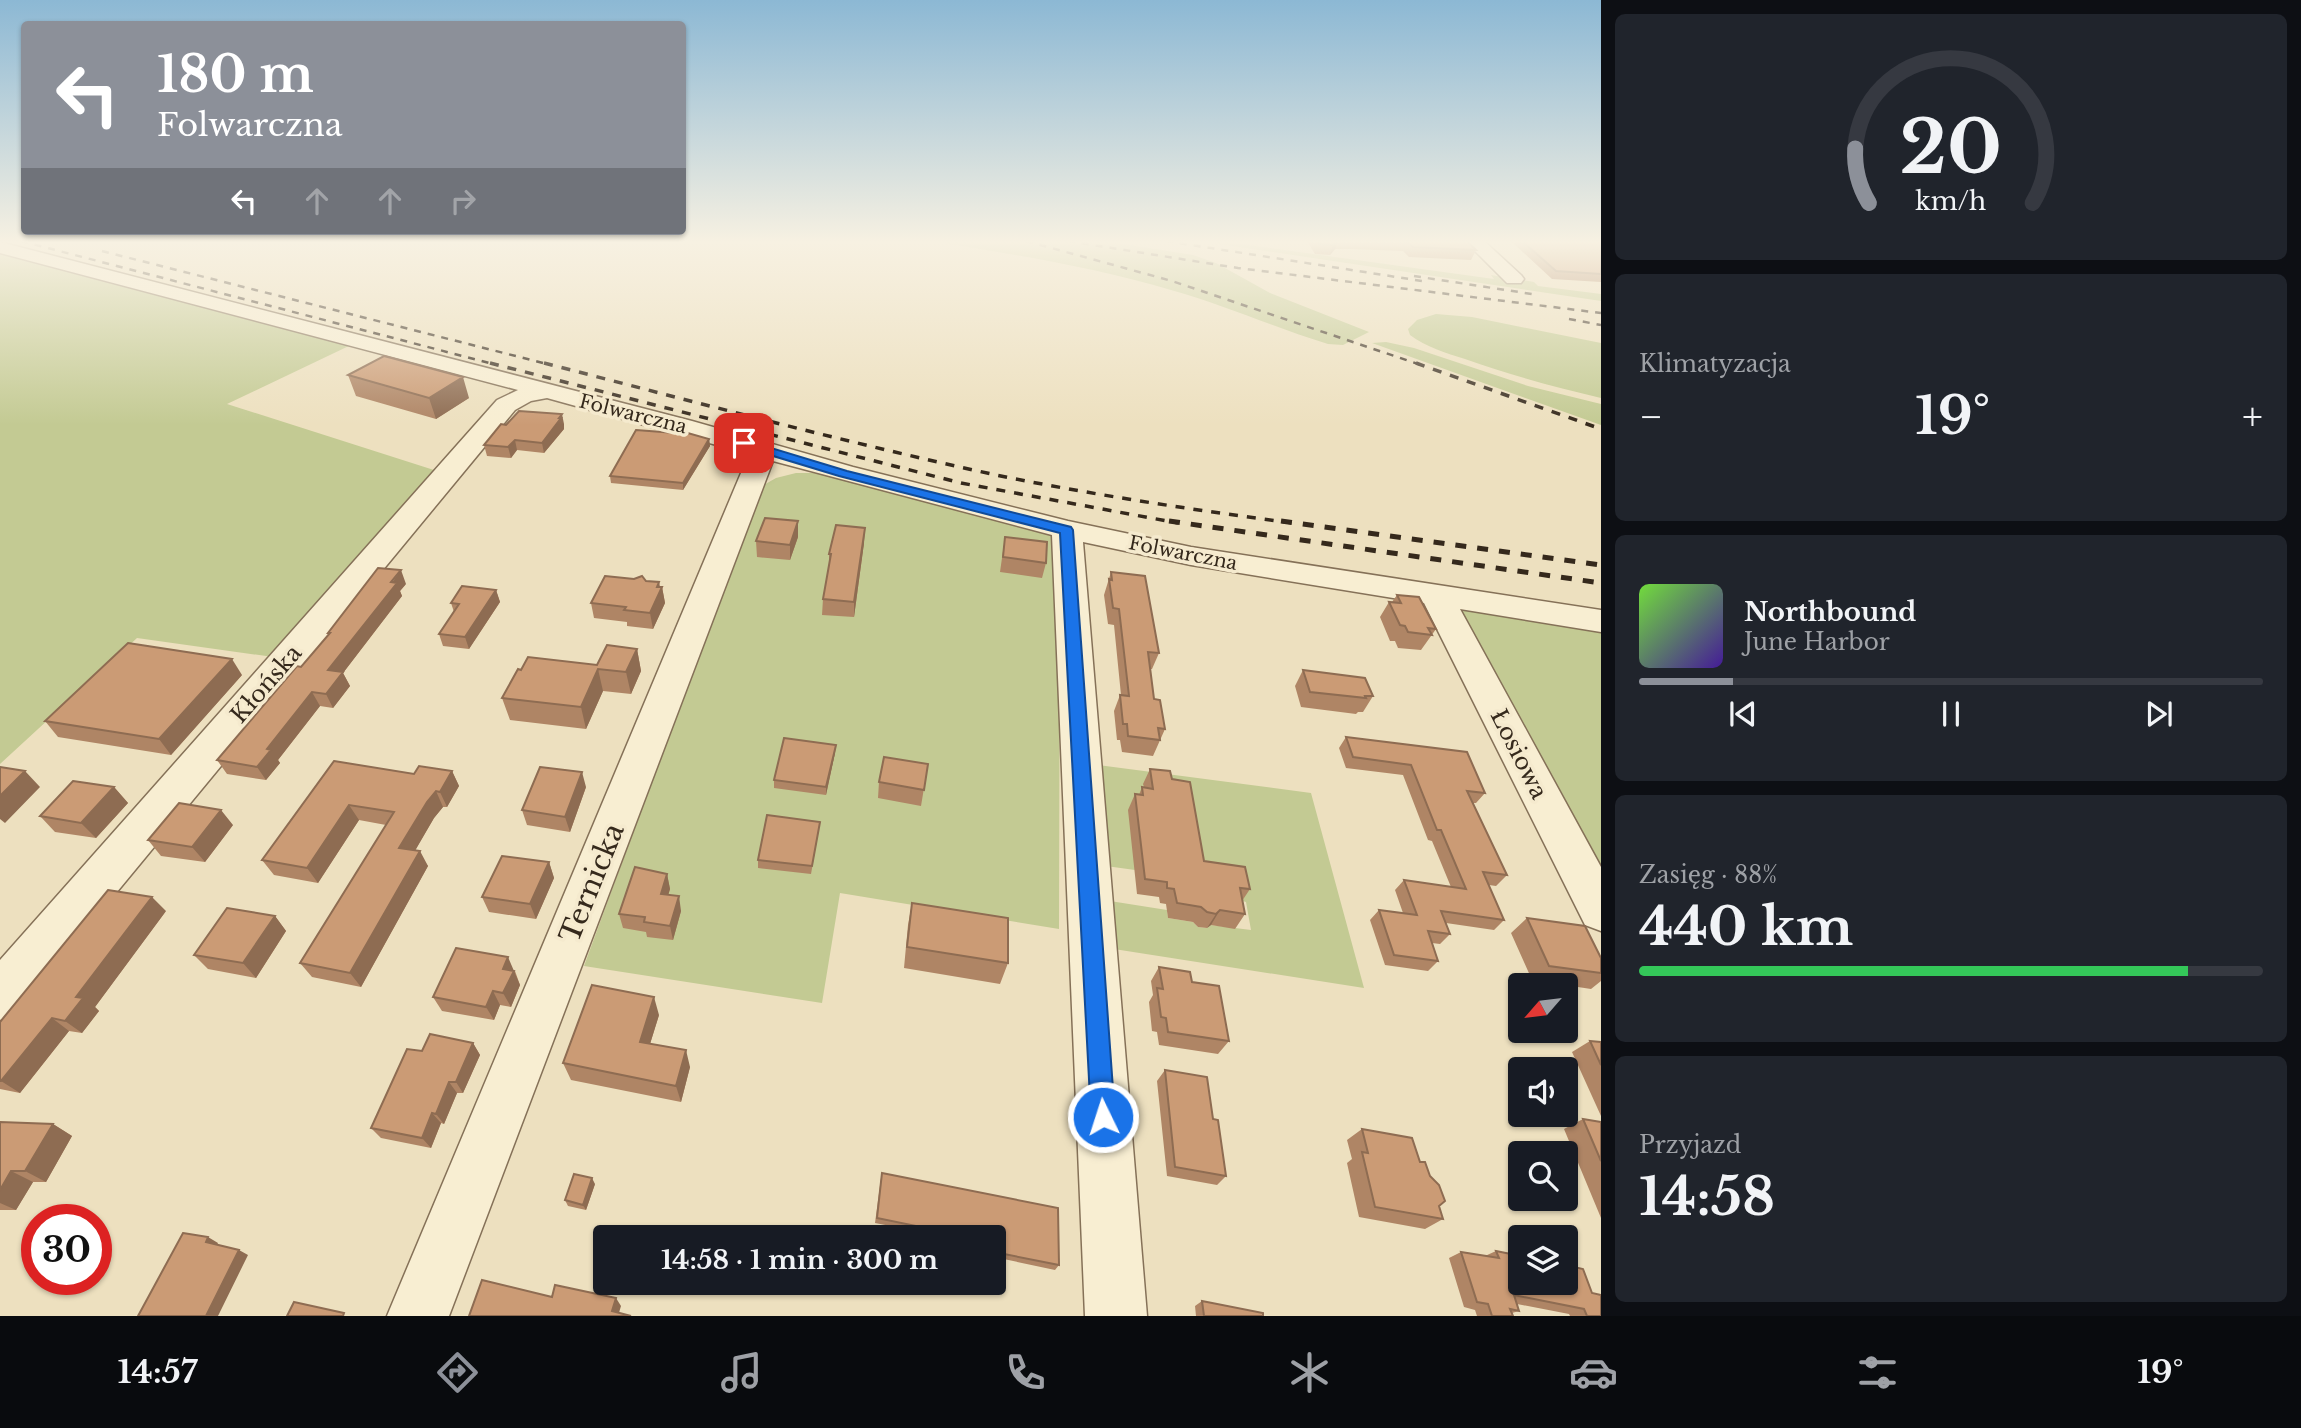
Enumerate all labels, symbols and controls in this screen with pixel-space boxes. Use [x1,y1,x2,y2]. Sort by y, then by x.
text: 180 m [157,44,314,105]
icon: left [42,49,133,140]
text: 20 [1900,103,2002,194]
text: Folwarczna [157,105,343,145]
icon: left [225,182,263,220]
icon: ahead [298,182,336,220]
icon: ahead [371,182,409,220]
icon: right [444,182,482,220]
text: km/h [1916,186,1986,217]
text: Klimatyzacja [1639,350,1791,378]
text: 19° [1915,384,1990,448]
street label: Folwarczna [577,390,690,439]
text: − [1639,393,1663,440]
text: + [2242,393,2263,440]
pin [714,413,774,473]
icon: arrive [725,424,763,462]
street label: Folwarczna [1127,531,1240,575]
text: Northbound [1744,596,1916,628]
text: June Harbor [1744,628,1890,656]
street label: Kłońska [225,639,308,729]
icon: previous [1724,695,1762,733]
icon: pause [1932,695,1970,733]
icon: next [2140,695,2178,733]
street label: Łosiowa [1485,705,1554,804]
street label: Ternicka [552,818,632,948]
text: Zasięg · 88% [1639,861,1778,889]
text: 440 km [1639,895,1853,959]
north arrow [1508,973,1578,1043]
map controls [1508,973,1578,1295]
button: sound [1508,1057,1578,1127]
position arrow [1066,1080,1140,1154]
text: Przyjazd [1639,1131,1741,1159]
button: search [1508,1141,1578,1211]
text: 14:58 [1639,1165,1775,1229]
speed limit sign: 30 [21,1204,112,1295]
button: layers [1508,1225,1578,1295]
text: 14:58 · 1 min · 300 m [661,1244,938,1276]
icon: directions [433,1348,482,1397]
icon: music [717,1348,766,1397]
icon: phone [1001,1348,1050,1397]
icon: climate [1285,1348,1334,1397]
icon: car [1569,1348,1618,1397]
icon: filters [1853,1348,1902,1397]
text: 14:57 [118,1352,197,1392]
text: 19° [2137,1352,2183,1392]

